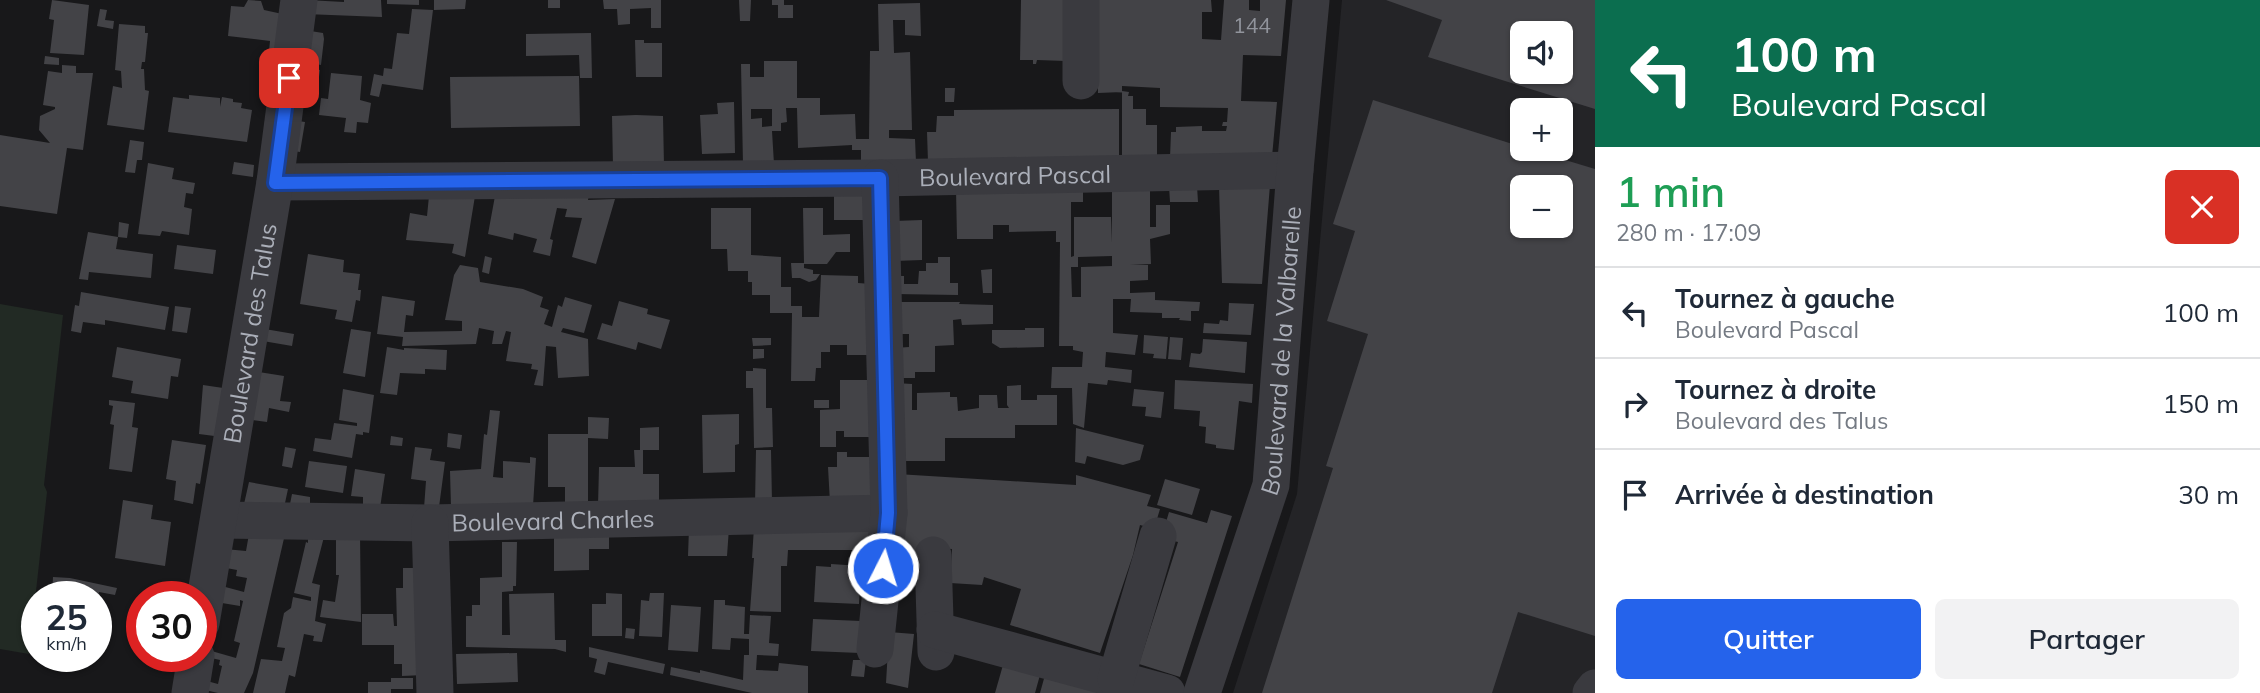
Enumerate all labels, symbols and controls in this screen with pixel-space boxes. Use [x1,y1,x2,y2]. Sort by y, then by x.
house number: 144 [1233,12,1271,38]
map controls [1510,21,1573,238]
button: sound [1510,21,1573,84]
text: 100 m [1731,23,1877,84]
icon: left [1616,28,1707,119]
pin [259,48,319,108]
icon: arrive [270,59,308,97]
text: Boulevard Pascal [1731,84,1987,124]
button: + [1510,98,1573,161]
street label: Boulevard Pascal [919,159,1111,192]
text: 1 min [1616,165,1725,218]
button: close [2165,170,2239,244]
button: − [1510,175,1573,238]
street label: Boulevard de la Valbarelle [1254,205,1307,499]
text: 280 m · 17:09 [1616,218,1761,247]
street label: Boulevard des Talus [216,221,283,445]
text: Tournez à gauche [1675,282,1895,315]
icon: left [1616,294,1654,332]
text: 100 m [2163,296,2239,329]
text: Boulevard Pascal [1675,315,1859,344]
text: Tournez à droite [1675,373,1876,406]
icon: right [1616,385,1654,423]
text: 150 m [2163,387,2239,420]
text: Boulevard des Talus [1675,406,1888,435]
icon: arrive [1616,476,1654,514]
text: Arrivée à destination [1675,478,1934,511]
text: 30 m [2178,478,2239,511]
street label: Boulevard Charles [451,503,655,538]
position arrow [846,531,920,605]
speed limit sign: 30 [126,581,217,672]
text: 25 [45,595,88,639]
button: Quitter [1616,599,1921,679]
button: Partager [1935,599,2239,679]
text: km/h [46,632,87,655]

